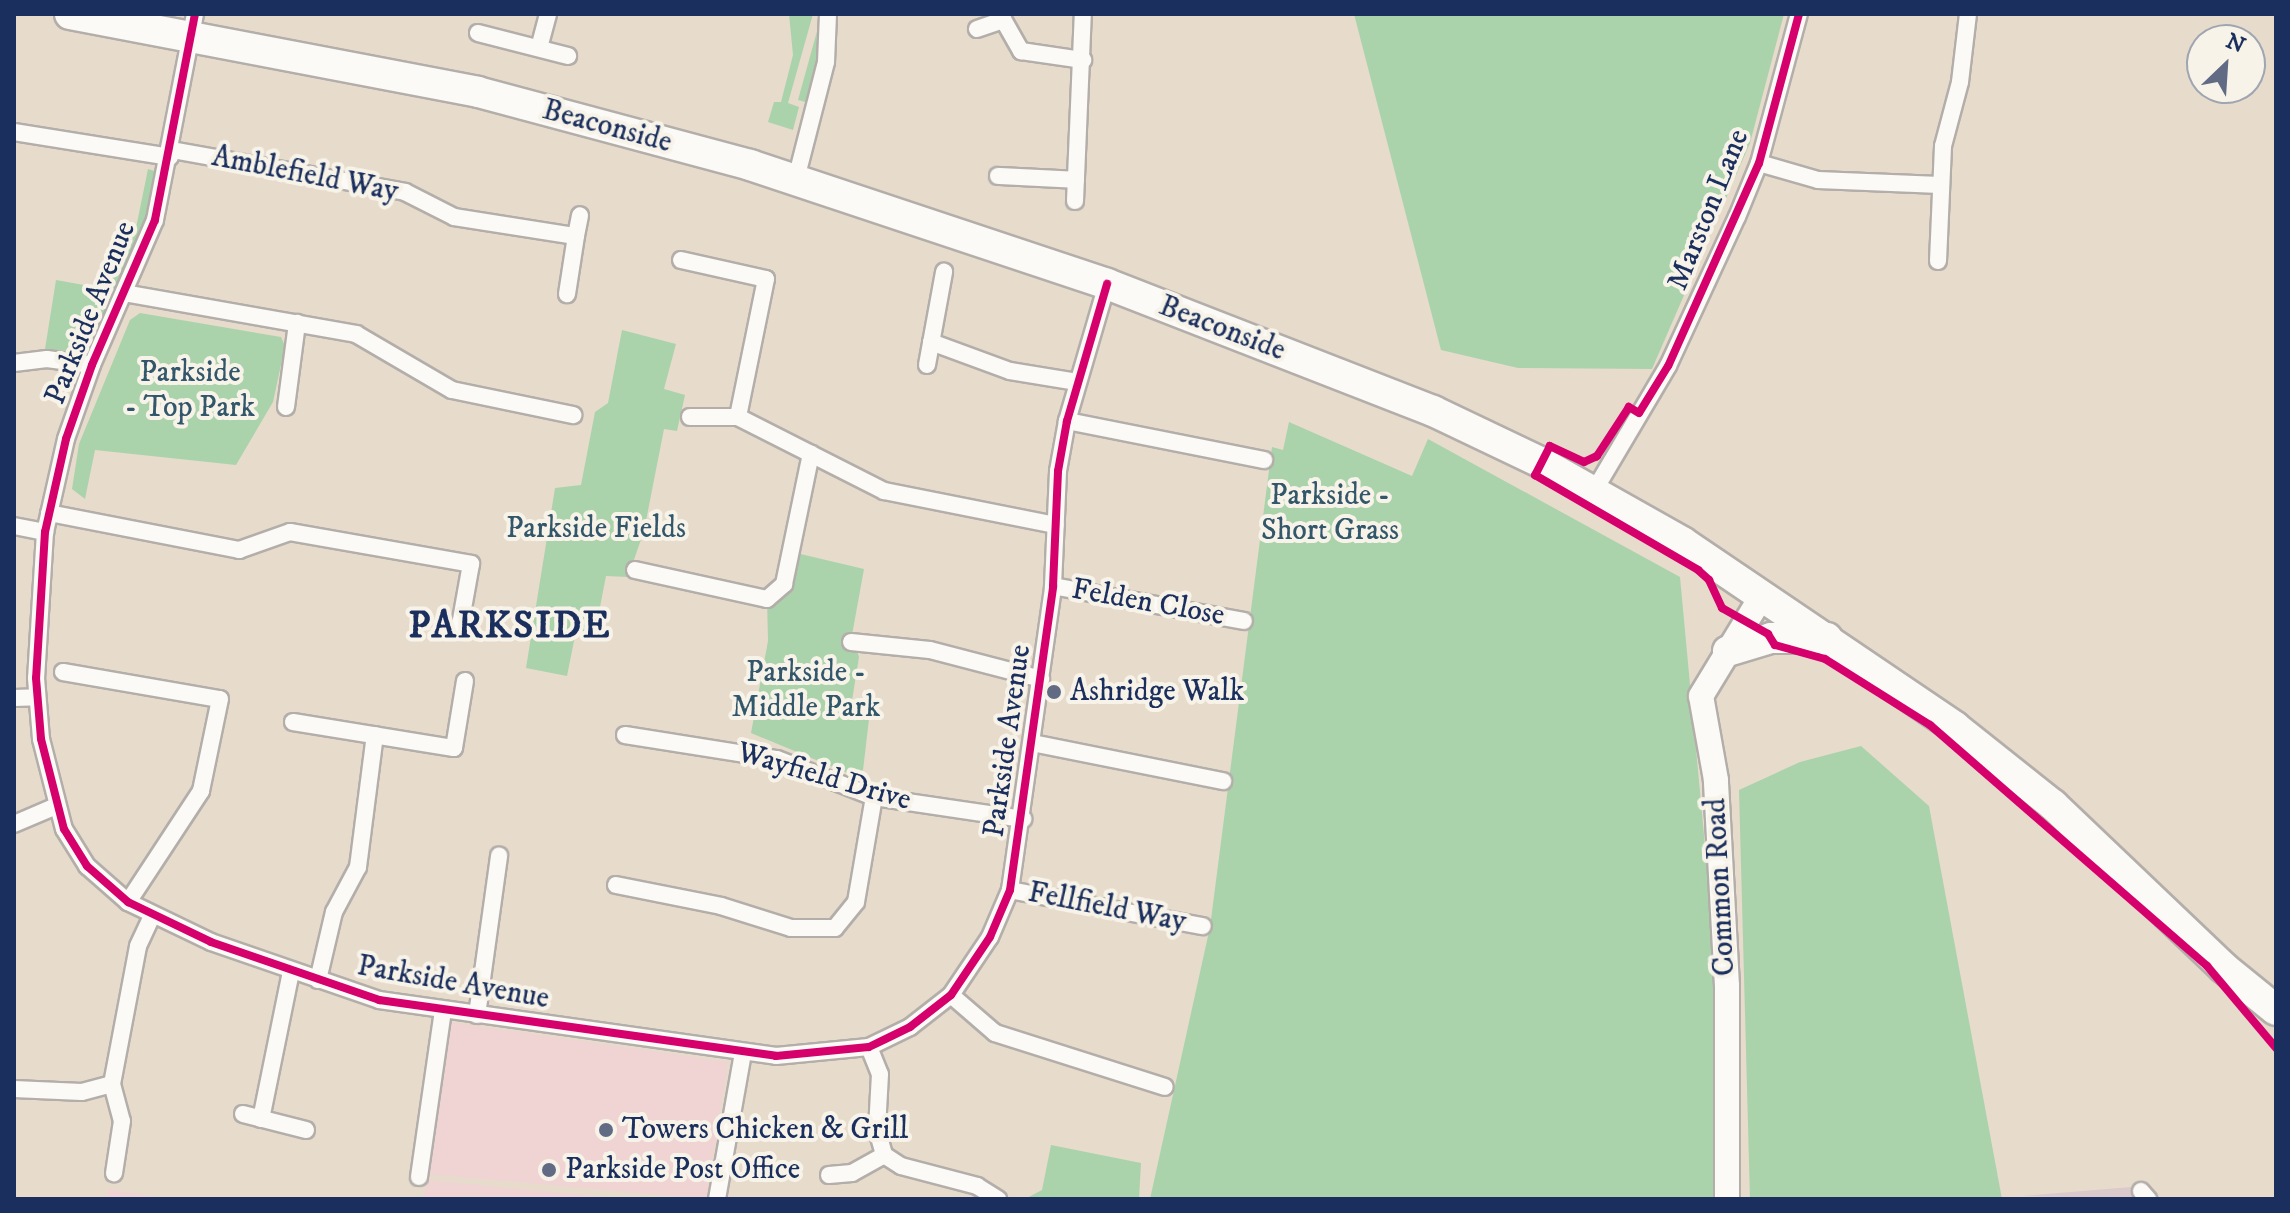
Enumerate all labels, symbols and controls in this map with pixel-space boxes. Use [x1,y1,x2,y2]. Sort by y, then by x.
north arrow [2186,24,2266,104]
text: N [2222,28,2249,60]
street label: Beaconside [538,92,676,162]
street label: Marston Lane [1660,124,1758,296]
street label: Amblefield Way [209,139,401,211]
street label: Parkside Avenue [38,216,144,410]
street label: Beaconside [1154,288,1290,370]
park label: Parkside - Top Park [125,355,255,426]
park label: Parkside - Short Grass [1261,478,1399,548]
park label: Parkside Fields [506,511,686,547]
street label: Felden Close [1069,572,1227,634]
district label: PARKSIDE [408,604,612,650]
street label: Parkside Avenue [977,642,1039,840]
park label: Parkside - Middle Park [732,655,880,726]
place label: Ashridge Walk [1070,674,1244,710]
marker: Ashridge Walk [1045,683,1063,701]
street label: Wayfield Drive [733,735,915,819]
street label: Common Road [1698,797,1744,977]
street label: Fellfield Way [1025,875,1189,941]
street label: Parkside Avenue [354,948,552,1018]
place label: Towers Chicken & Grill [622,1112,908,1148]
marker: Towers Chicken & Grill [597,1121,615,1139]
place label: Parkside Post Office [565,1152,800,1188]
marker: Parkside Post Office [540,1161,558,1179]

